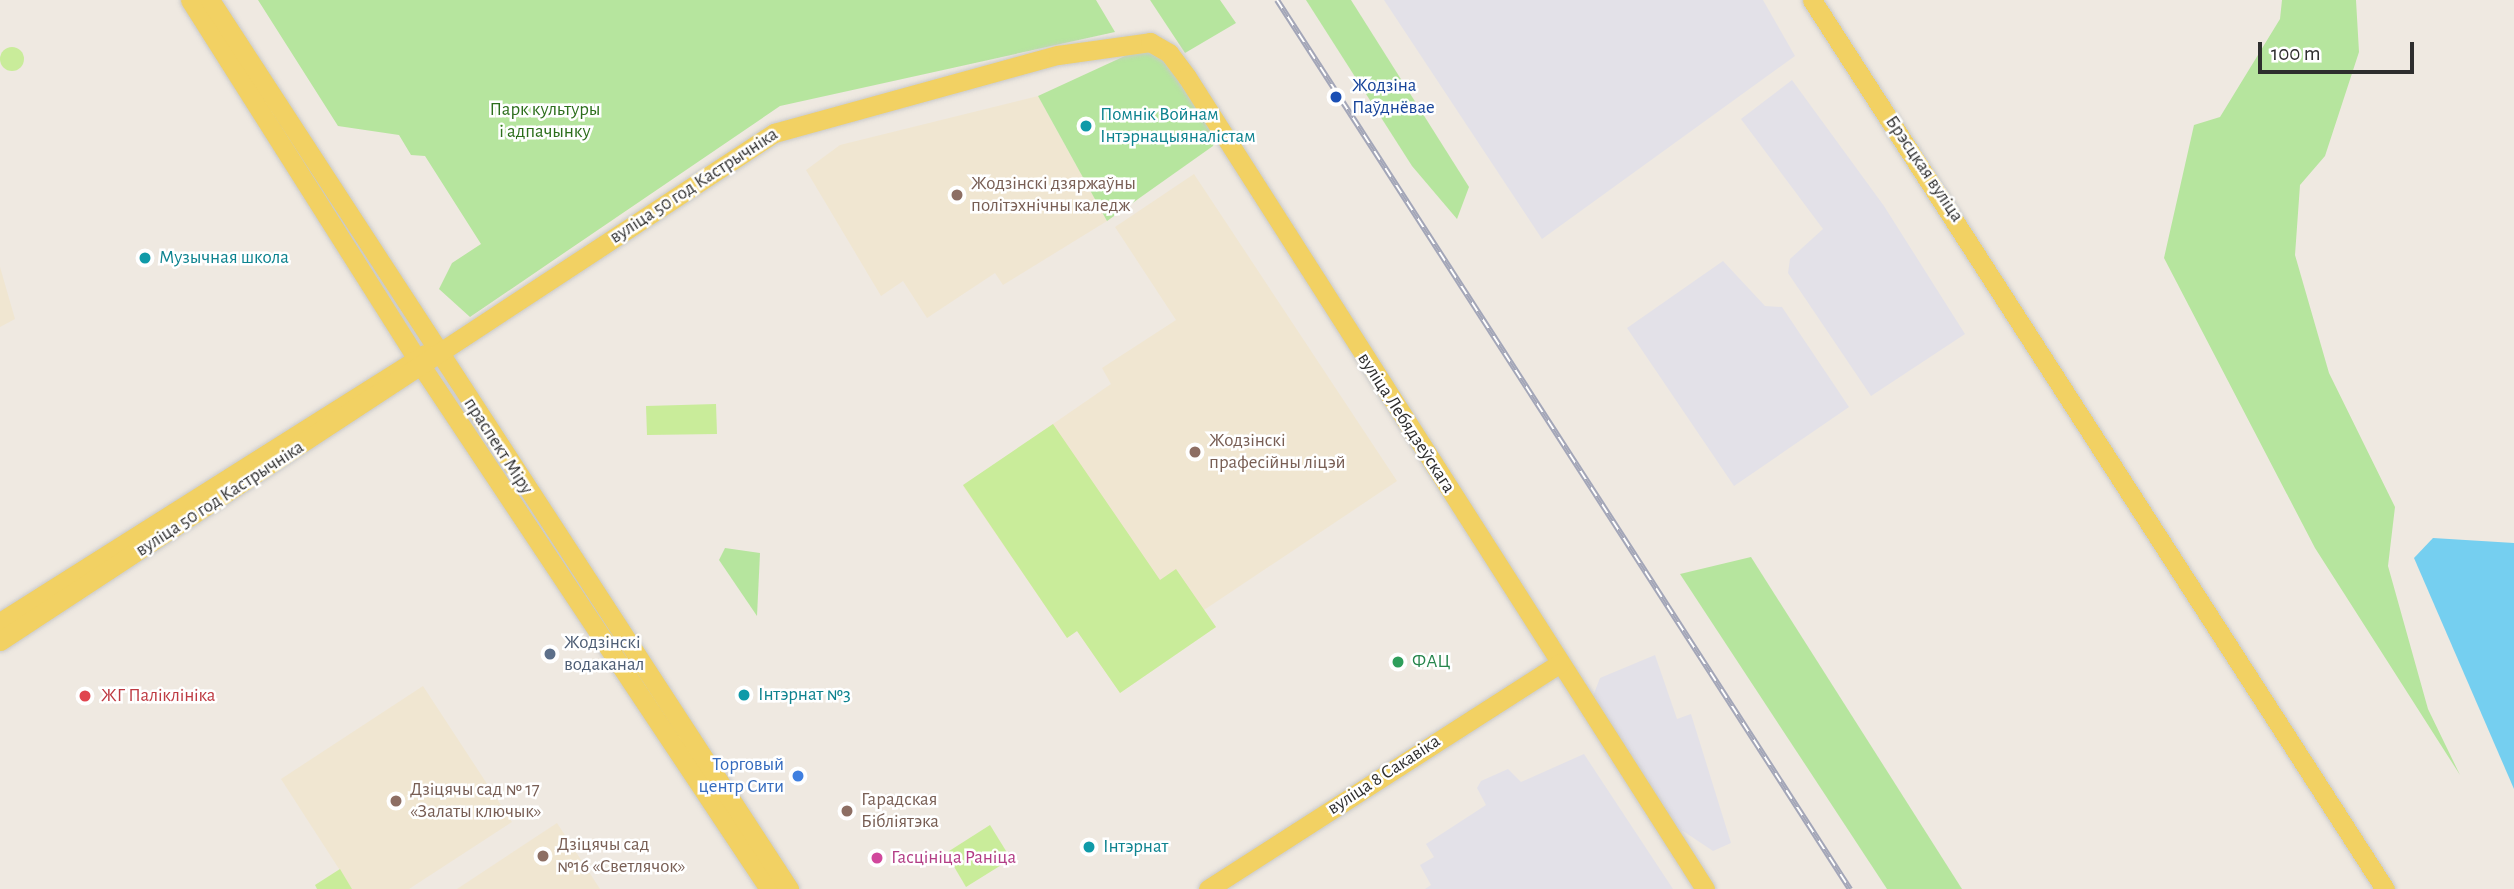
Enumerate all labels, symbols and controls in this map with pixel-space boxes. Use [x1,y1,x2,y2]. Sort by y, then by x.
scale bar [2262,28,2418,72]
text: 100 m [2271,43,2321,64]
place label: Жодзіна Паўднёвае [1352,75,1435,119]
marker: Жодзіна Паўднёвае [1326,87,1346,107]
park label: Парк культуры і адпачынку [490,99,600,143]
place label: Помнік Войнам Інтэрнацыяналістам [1100,104,1256,148]
street label: Брэсцкая вуліца [1880,111,1968,227]
marker: Помнік Войнам Інтэрнацыяналістам [1078,118,1094,134]
street label: вуліца 50 год Кастрычніка [606,123,782,249]
place label: Жодзінскі дзяржаўны політэхнічны каледж [971,173,1136,217]
marker: Жодзінскі дзяржаўны політэхнічны каледж [949,187,965,203]
place label: Музычная школа [159,247,289,269]
marker: Музычная школа [137,250,153,266]
street label: вуліца Лебядзеўскага [1352,349,1460,497]
street label: праспект Міру [458,393,538,499]
place label: Жодзінскі прафесійны ліцэй [1209,430,1345,474]
street label: вуліца 50 год Кастрычніка [132,436,308,562]
marker: Жодзінскі прафесійны ліцэй [1187,444,1203,460]
place label: Жодзінскі водаканал [564,632,644,676]
marker: Жодзінскі водаканал [542,646,558,662]
place label: ФАЦ [1412,651,1451,673]
marker: ФАЦ [1390,654,1406,670]
place label: Інтэрнат №3 [758,684,851,706]
place label: ЖГ Паліклініка [101,685,216,707]
marker: ЖГ Паліклініка [75,686,95,706]
marker: Інтэрнат №3 [736,687,752,703]
street label: вуліца 8 Сакавіка [1323,730,1445,820]
place label: Торговый центр Сити [698,754,784,798]
marker: Торговый центр Сити [790,768,806,784]
place label: Дзіцячы сад № 17 «Залаты ключык» [410,779,542,823]
place label: Гарадская Бібліятэка [861,789,939,833]
marker: Дзіцячы сад № 17 «Залаты ключык» [388,793,404,809]
marker: Гарадская Бібліятэка [839,803,855,819]
place label: Дзіцячы сад №16 «Светлячок» [557,834,685,878]
place label: Інтэрнат [1103,836,1168,858]
marker: Інтэрнат [1081,839,1097,855]
place label: Гасцініца Раніца [891,847,1016,869]
marker: Дзіцячы сад №16 «Светлячок» [535,848,551,864]
marker: Гасцініца Раніца [869,850,885,866]

